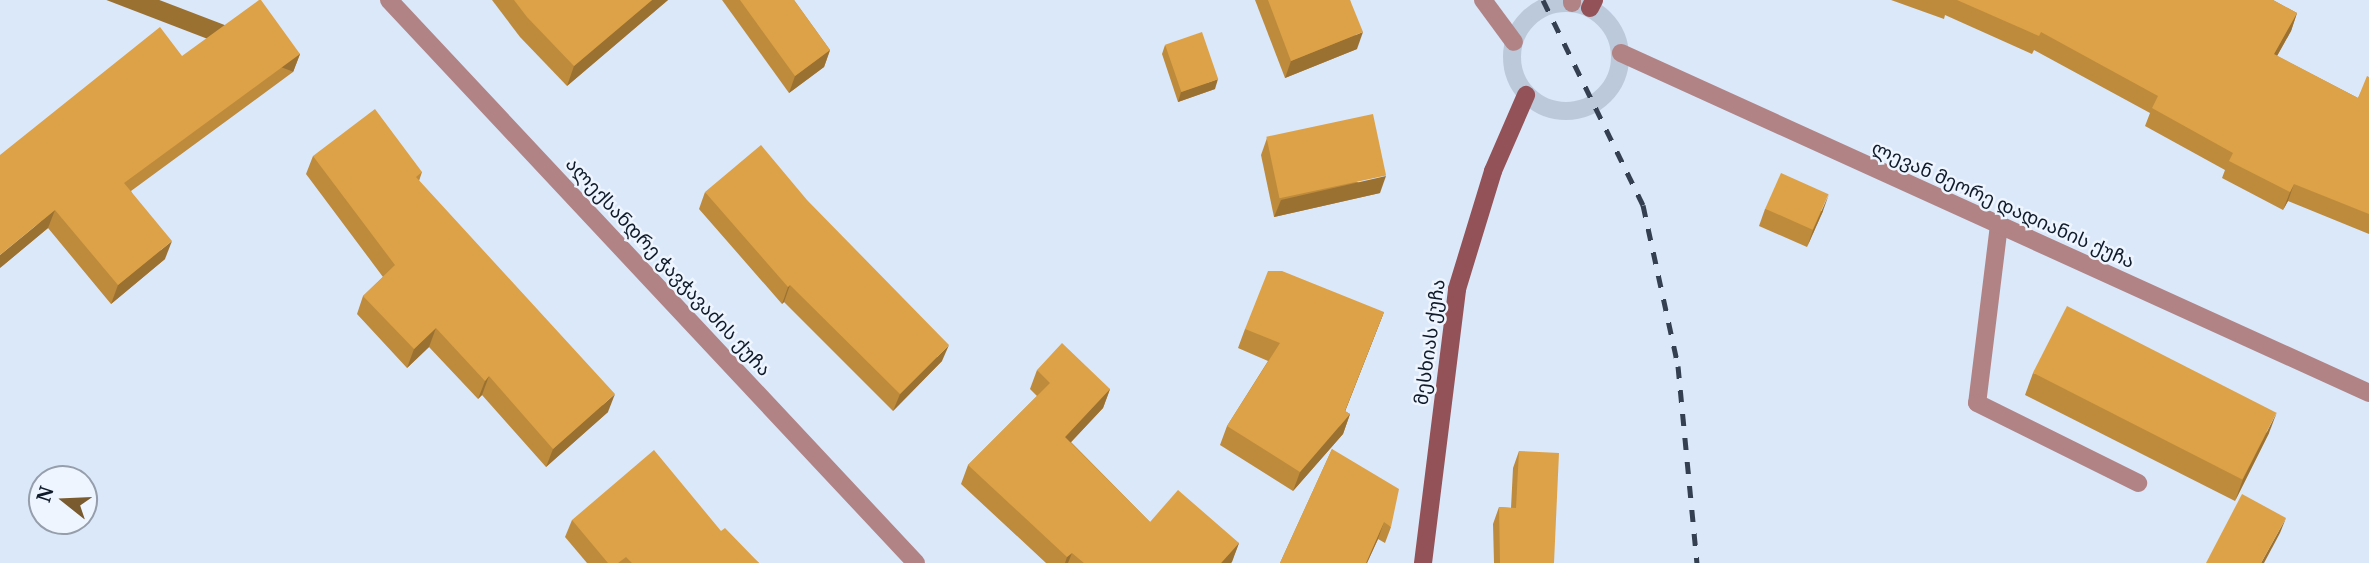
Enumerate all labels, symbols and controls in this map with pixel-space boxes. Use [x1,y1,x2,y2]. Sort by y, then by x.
street label: ლევან მეორე დადიანის ქუჩა [1868,137,2138,273]
street label: ალექსანდრე ჭავჭავაძის ქუჩა [561,153,775,381]
street label: მესხიას ქუჩა [1410,278,1450,406]
north arrow [28,465,98,535]
text: N [31,483,59,505]

